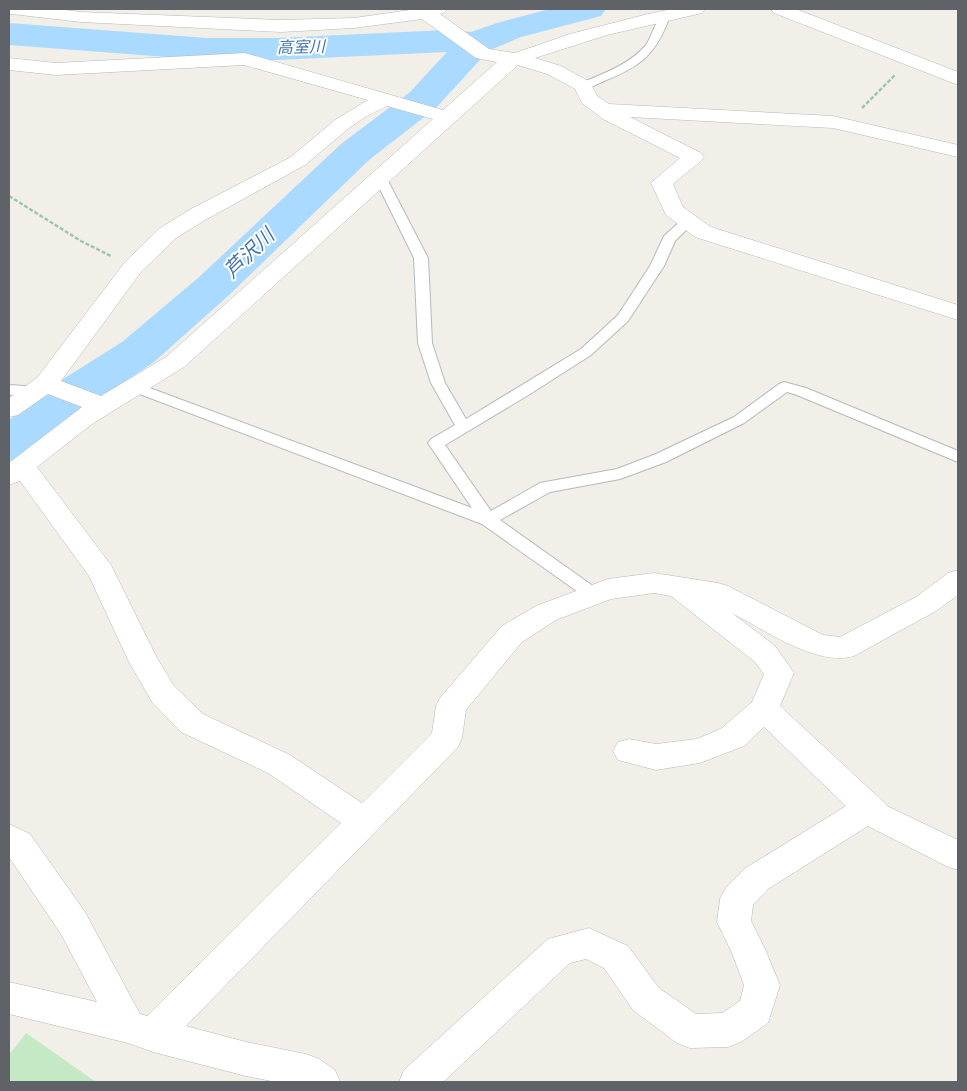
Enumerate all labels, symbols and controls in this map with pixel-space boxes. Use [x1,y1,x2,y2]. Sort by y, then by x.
water label: 高室川 [277,37,327,57]
water label: 芦沢川 [219,222,280,282]

